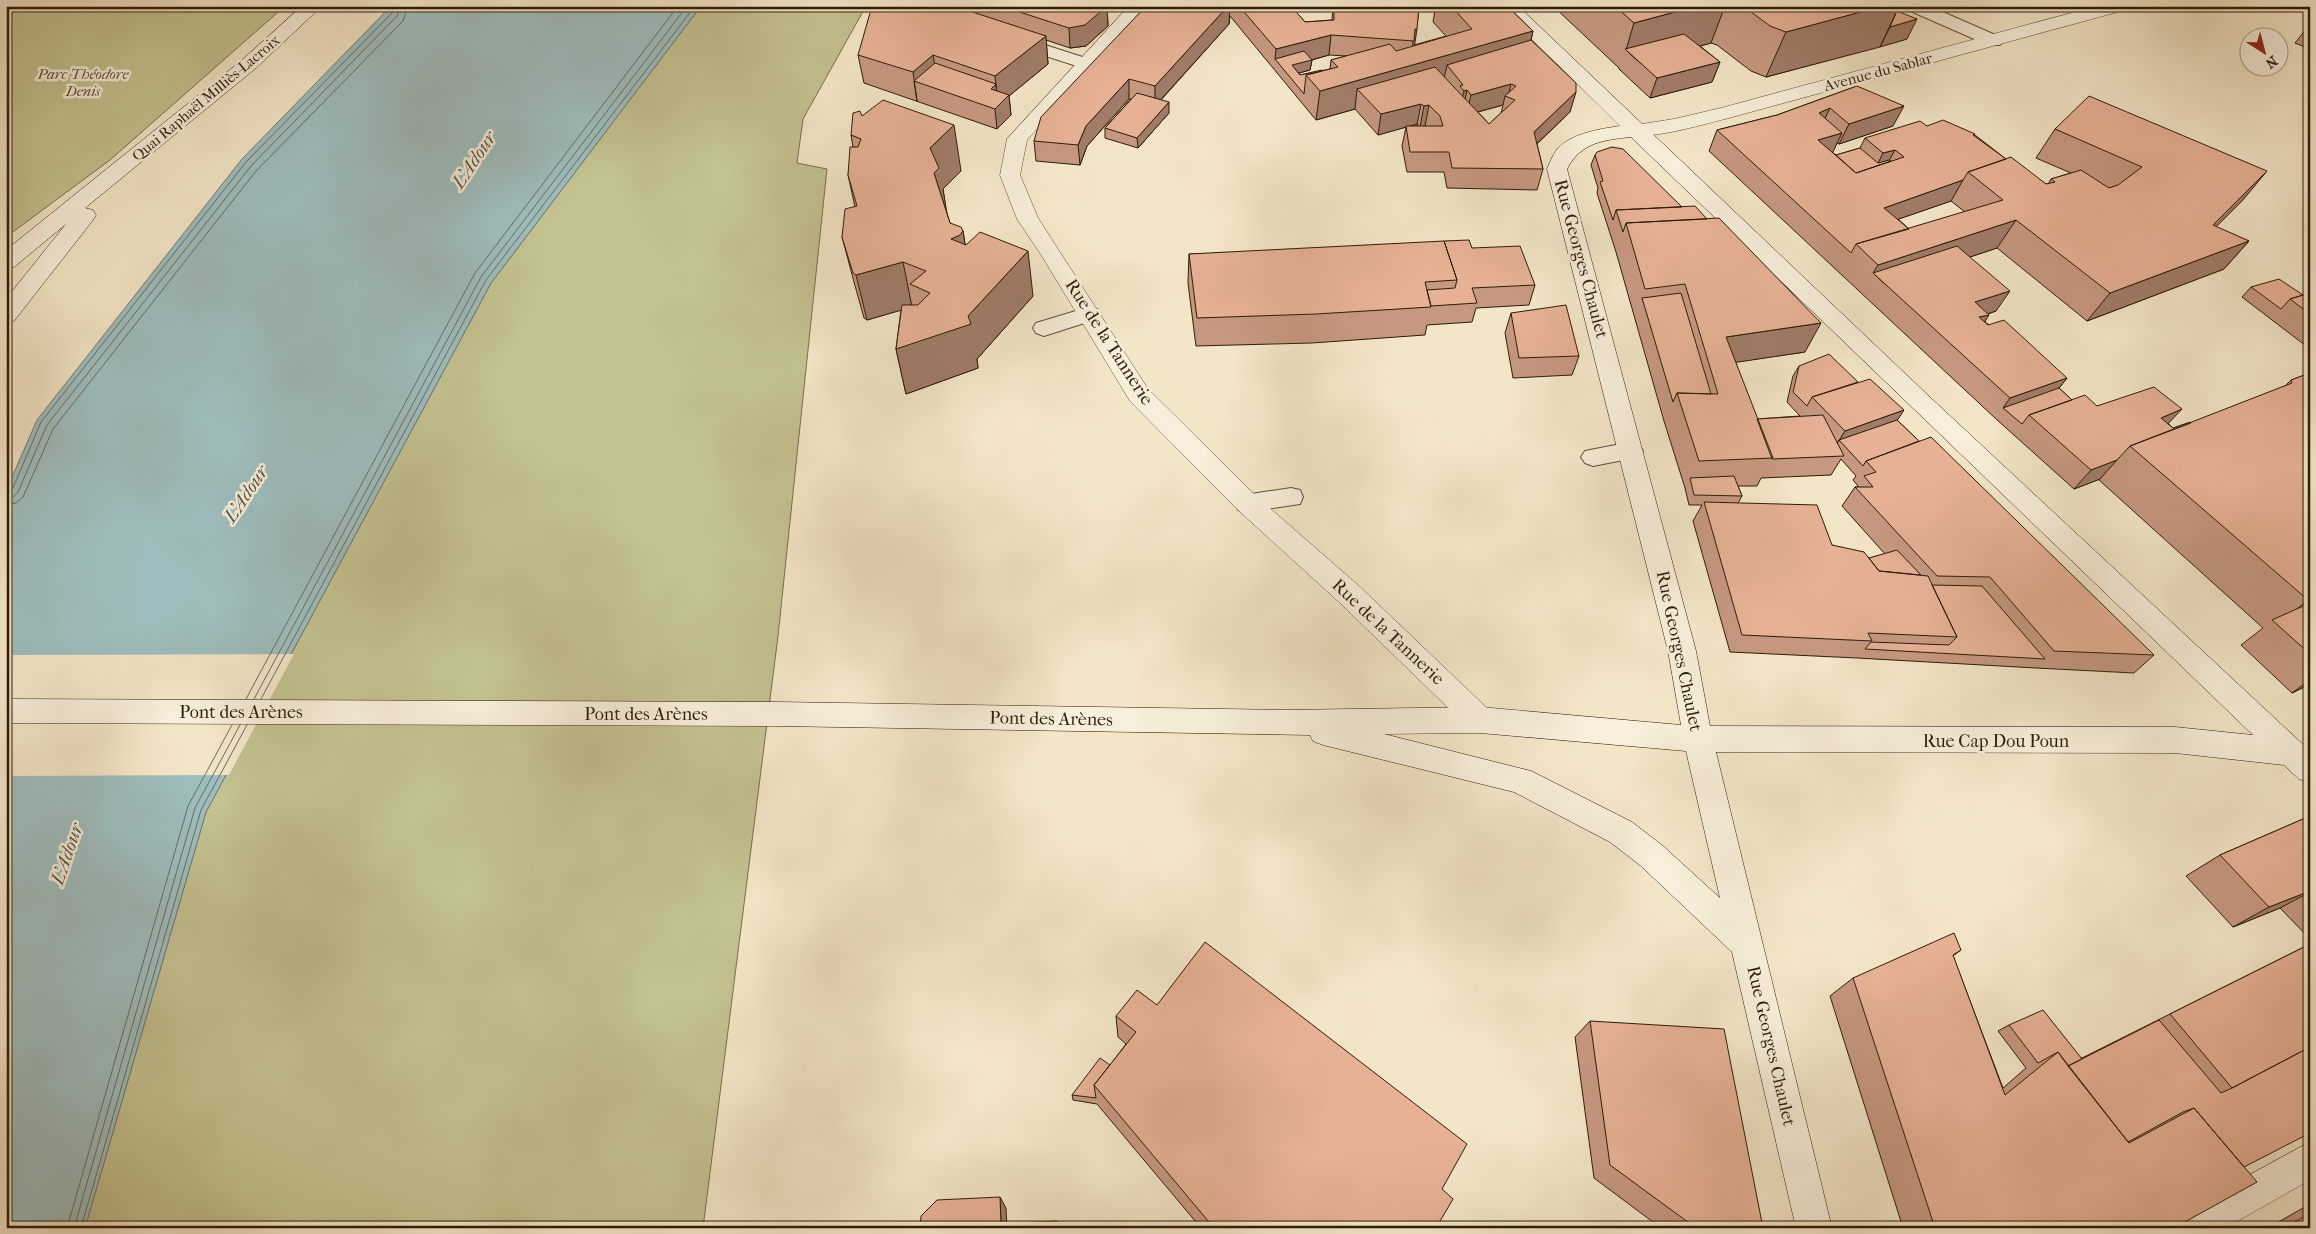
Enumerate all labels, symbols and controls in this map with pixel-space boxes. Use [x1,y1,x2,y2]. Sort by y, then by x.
north arrow [2238,28,2288,78]
street label: Quai Raphaël Milliès-Lacroix [129,31,284,165]
street label: Avenue du Sablar [1821,49,1935,95]
text: N [2262,52,2281,72]
park label: Parc Théodore Denis [36,65,130,100]
water label: L'Adour [446,126,502,194]
street label: Rue Georges Chaulet [1550,177,1612,341]
street label: Rue de la Tannerie [1060,275,1158,409]
water label: L'Adour [218,460,274,528]
street label: Rue Georges Chaulet [1652,569,1706,734]
street label: Rue de la Tannerie [1328,575,1449,689]
street label: Pont des Arènes [179,702,303,723]
street label: Pont des Arènes [584,704,708,725]
street label: Pont des Arènes [989,707,1113,731]
street label: Rue Cap Dou Poun [1923,731,2070,752]
water label: L'Adour [46,819,88,889]
street label: Rue Georges Chaulet [1742,964,1800,1129]

